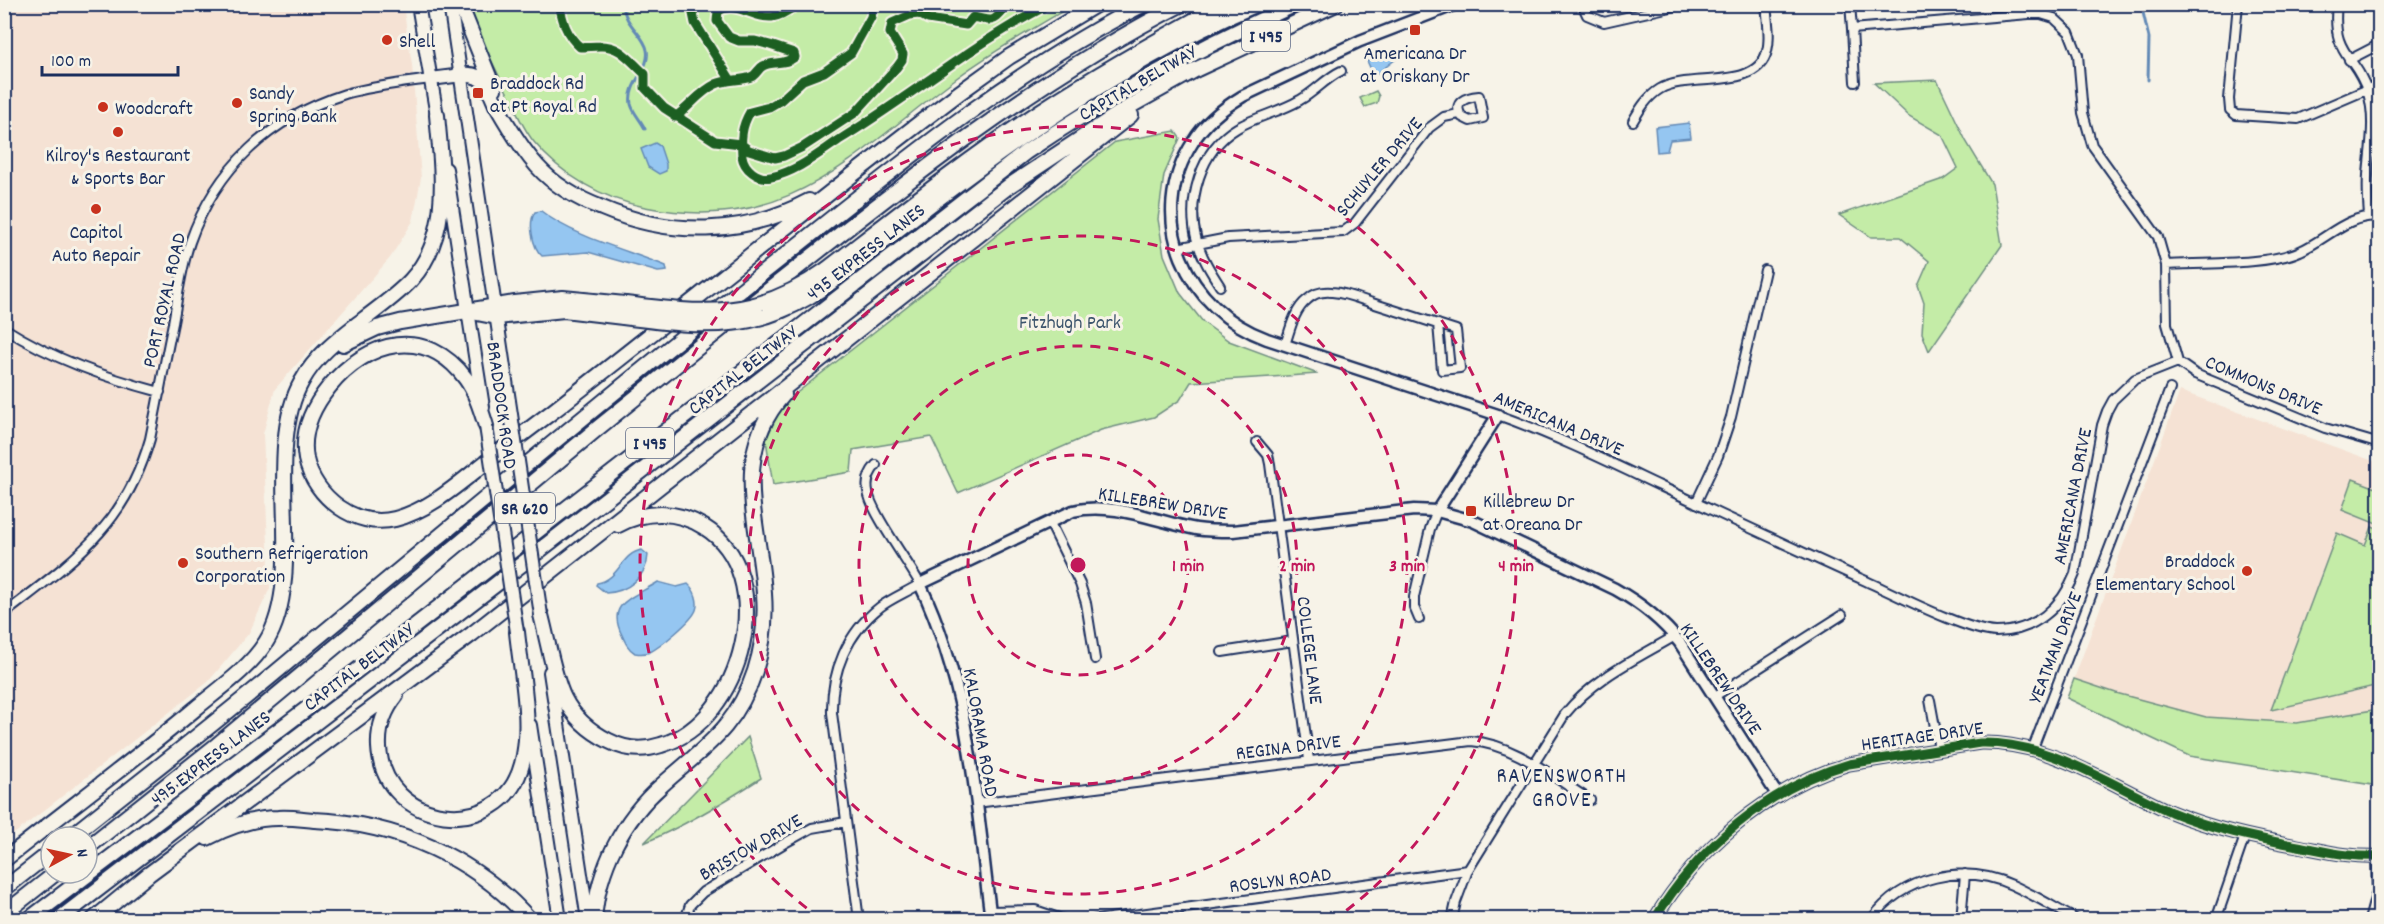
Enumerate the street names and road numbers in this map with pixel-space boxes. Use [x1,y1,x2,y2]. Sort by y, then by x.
road number: I 495 [1242,21,1290,51]
street label: CAPITAL BELTWAY [1074,39,1203,130]
street label: SCHUYLER DRIVE [1330,112,1430,224]
street label: 495 EXPRESS LANES [801,198,932,309]
street label: PORT ROYAL ROAD [137,231,195,371]
street label: CAPITAL BELTWAY [683,319,805,423]
street label: BRADDOCK ROAD [477,340,523,471]
street label: COMMONS DRIVE [2200,350,2326,424]
street label: AMERICANA DRIVE [1488,385,1627,465]
street label: AMERICANA DRIVE [2047,426,2101,567]
road number: I 495 [626,428,674,458]
street label: KILLEBREW DRIVE [1096,481,1229,529]
road number: SR 620 [495,493,555,523]
street label: YEATMAN DRIVE [2023,588,2091,708]
street label: COLLEGE LANE [1288,595,1329,706]
street label: CAPITAL BELTWAY [299,617,422,719]
street label: KILLEBREW DRIVE [1672,618,1768,741]
street label: KALORAMA ROAD [954,666,1004,799]
street label: 495 EXPRESS LANES [146,705,278,814]
street label: HERITAGE DRIVE [1860,716,1985,760]
street label: REGINA DRIVE [1234,729,1342,769]
street label: BRISTOW DRIVE [695,808,808,889]
street label: ROSLYN ROAD [1228,862,1333,902]

